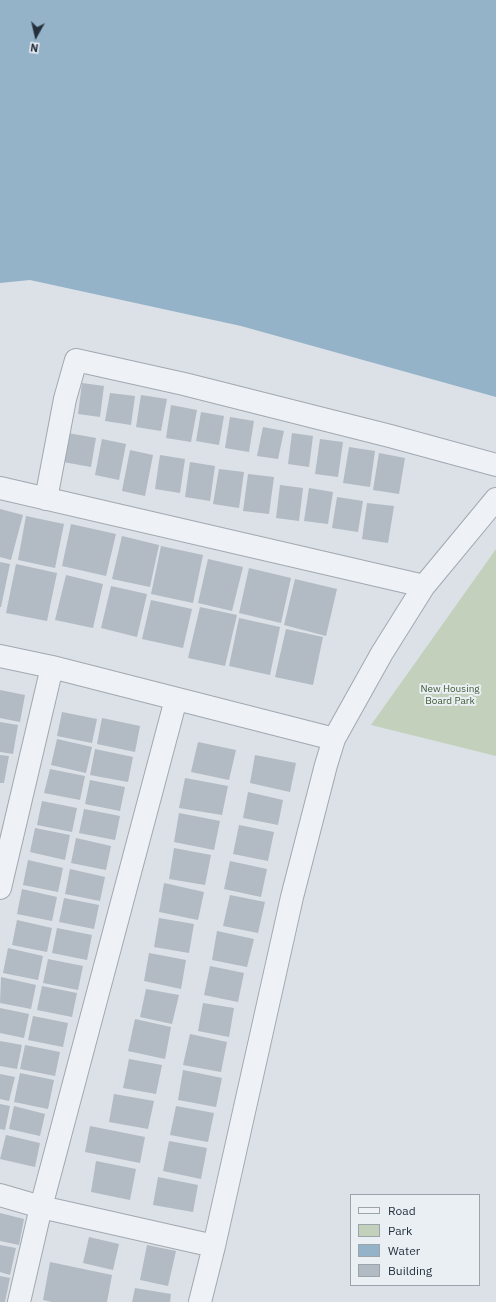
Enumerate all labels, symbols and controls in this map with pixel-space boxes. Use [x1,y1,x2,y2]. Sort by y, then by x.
north arrow [16,16,56,56]
text: N [29,40,39,55]
park label: New Housing Board Park [420,683,480,706]
legend [350,1194,480,1286]
text: Road [388,1203,416,1218]
text: Park [388,1223,412,1238]
text: Water [388,1243,420,1258]
text: Building [388,1263,432,1278]

